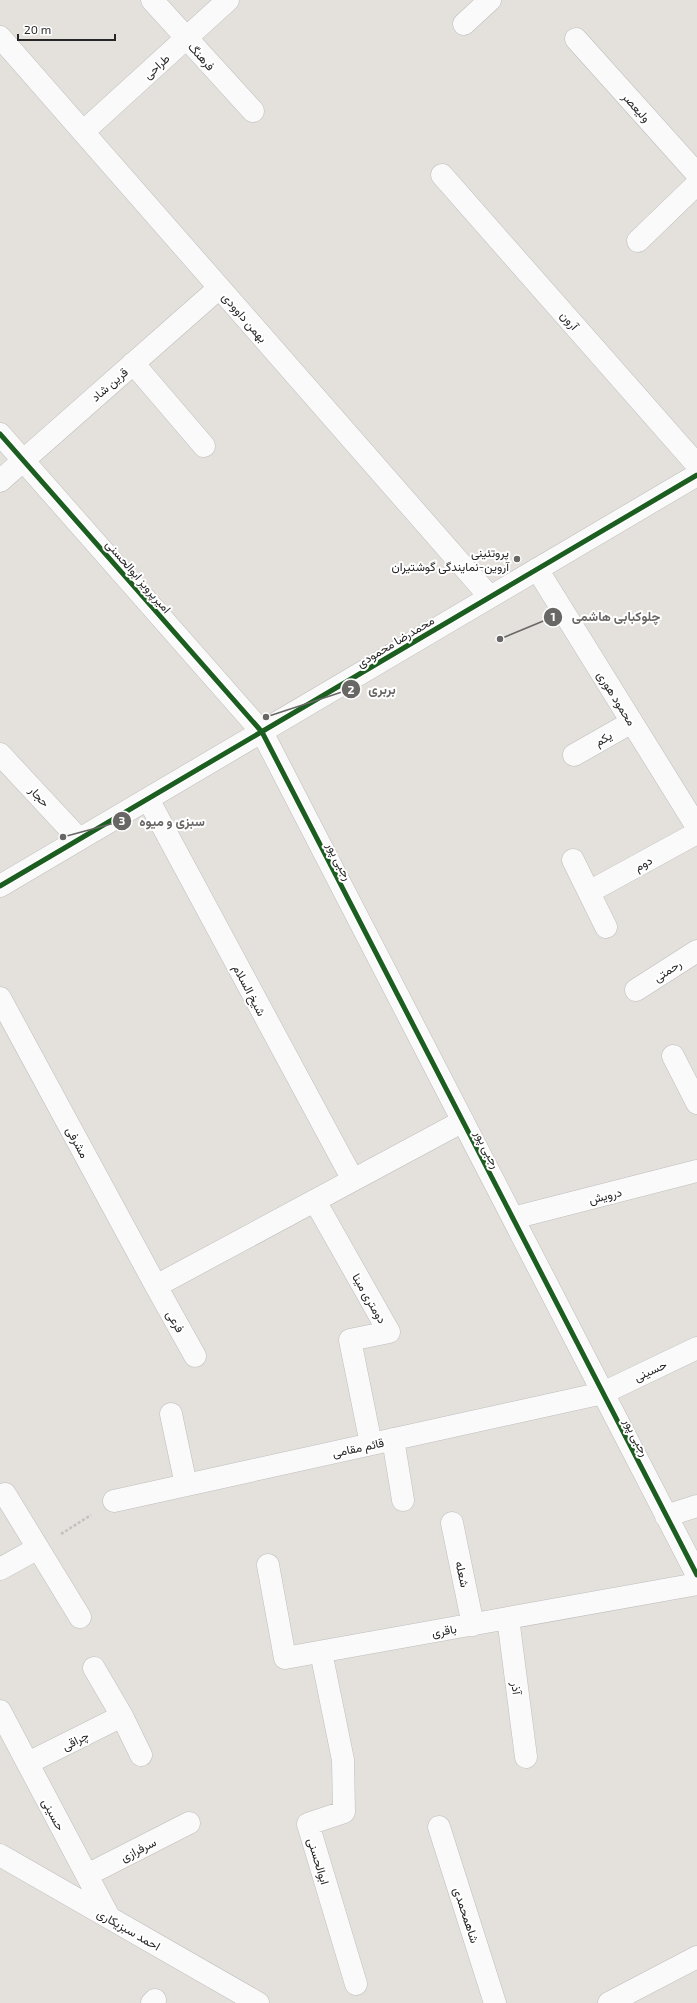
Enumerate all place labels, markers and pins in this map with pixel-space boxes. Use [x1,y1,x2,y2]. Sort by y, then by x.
place label: پروتئینی آروین-نمایندگی گوشتیران [392,545,510,575]
marker: پروتئینی آروین-نمایندگی گوشتیران [512,554,522,564]
callout: چلوکبابی هاشمی [543,604,668,629]
callout: بربری [341,677,404,702]
callout: سبزی و میوه [112,808,213,833]

